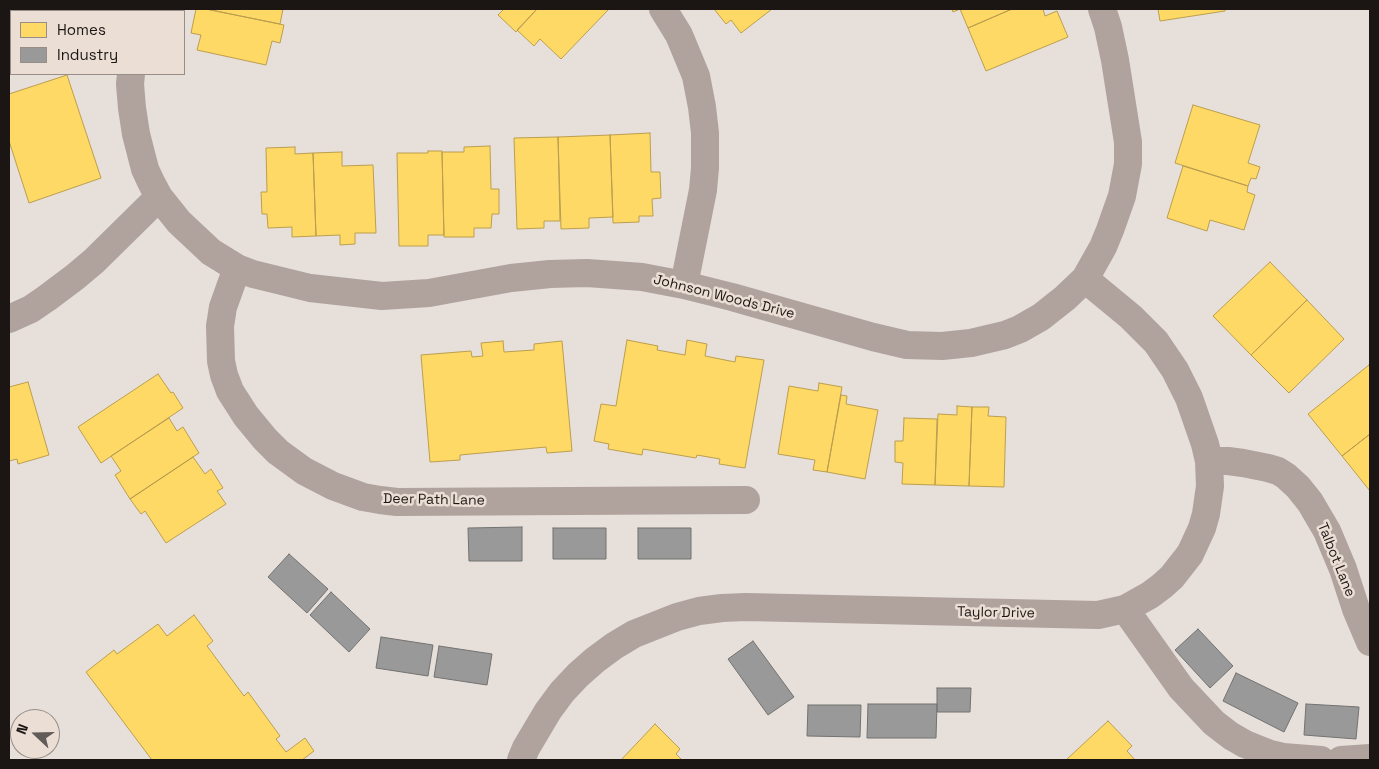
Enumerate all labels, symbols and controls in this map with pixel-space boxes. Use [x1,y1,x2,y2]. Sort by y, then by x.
legend [10,10,185,75]
text: Homes [57,20,106,39]
text: Industry [57,45,118,64]
street label: Johnson Woods Drive [652,271,796,323]
street label: Deer Path Lane [383,491,485,509]
street label: Talbot Lane [1314,520,1358,600]
street label: Taylor Drive [957,604,1035,622]
north arrow [10,709,60,759]
text: N [12,721,32,737]

